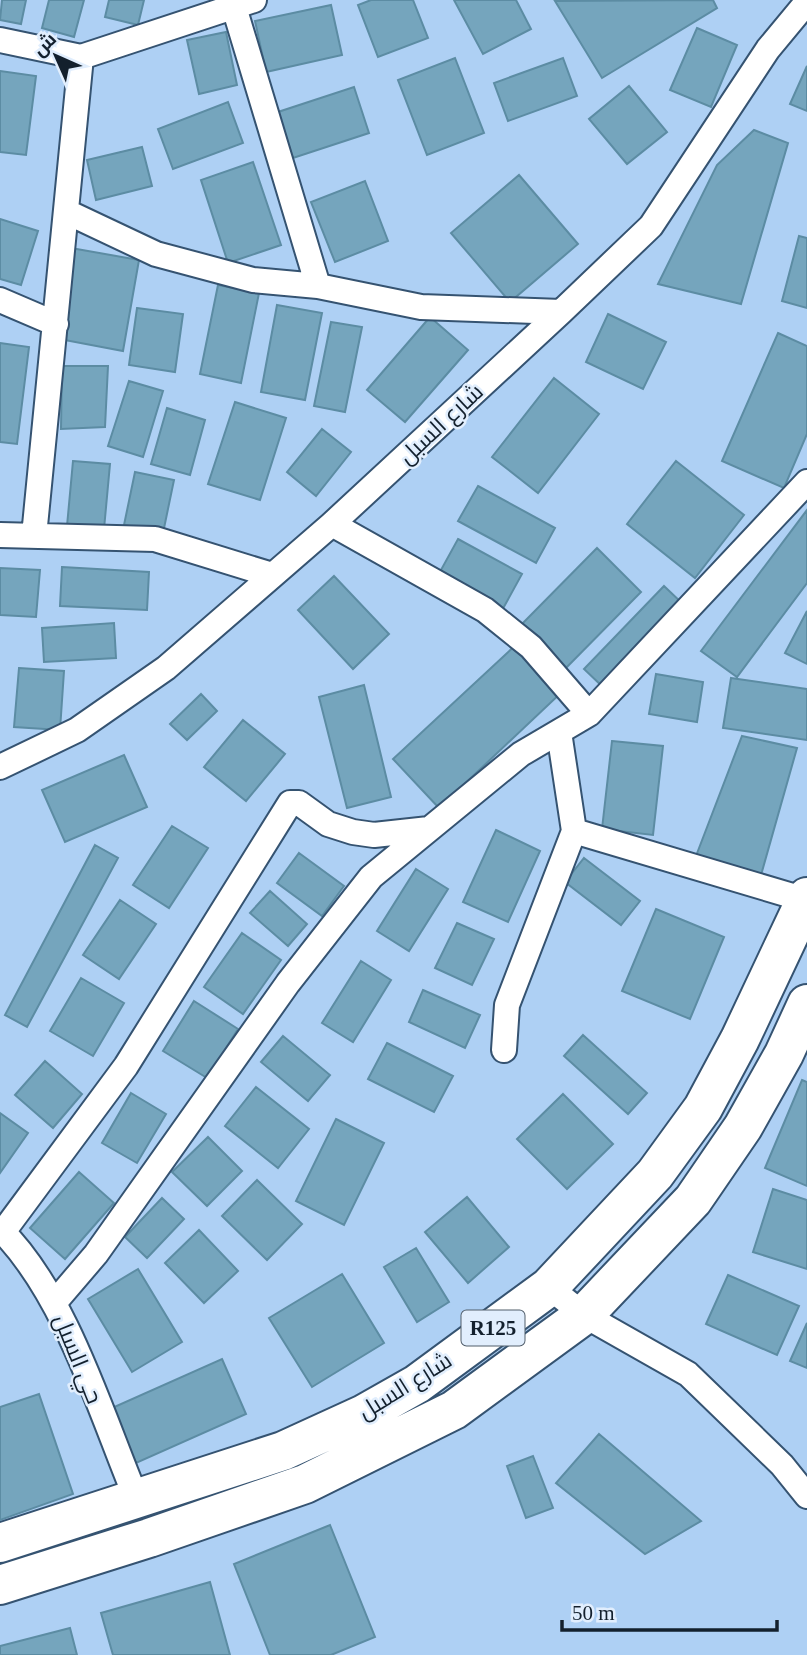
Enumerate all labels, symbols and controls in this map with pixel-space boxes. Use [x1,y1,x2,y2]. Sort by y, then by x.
north arrow [21,21,91,91]
text: ش [28,28,61,61]
street label: شارع السبل [394,379,490,471]
road number: R125 [462,1310,524,1346]
street label: حي السبل [44,1311,107,1409]
street label: شارع السبل [354,1347,458,1427]
scale bar [562,1588,777,1632]
text: 50 m [572,1601,615,1625]

